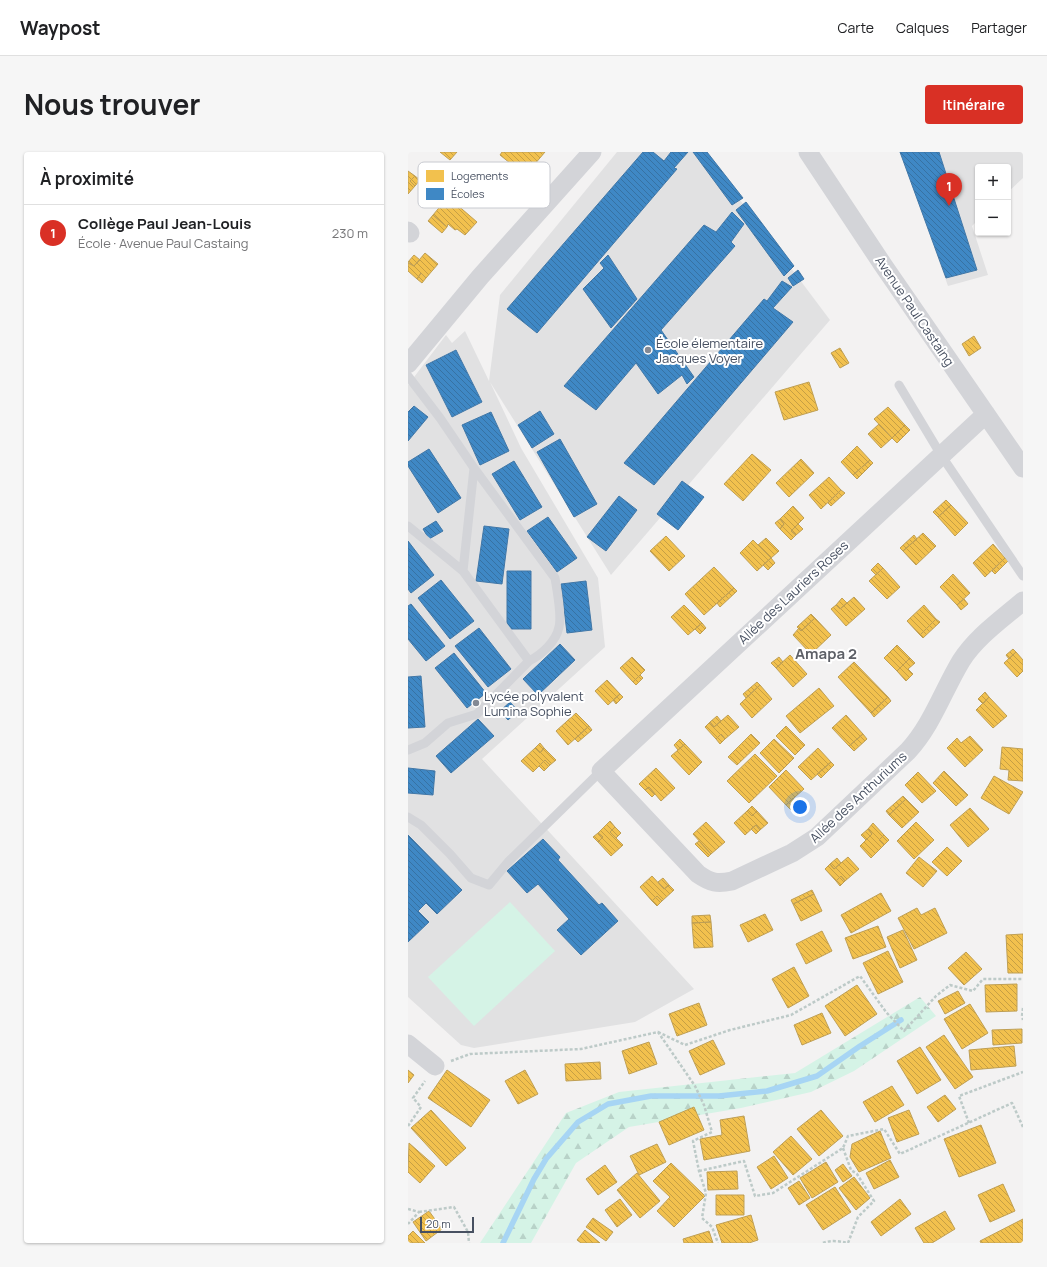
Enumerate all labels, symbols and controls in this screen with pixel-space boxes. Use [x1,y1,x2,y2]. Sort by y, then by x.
text: Waypost [20,15,100,41]
text: Carte [838,18,874,37]
text: Calques [896,18,949,37]
text: Partager [971,18,1027,37]
text: Nous trouver [24,85,200,123]
button: Itinéraire [925,85,1023,124]
legend [418,162,550,208]
map controls [975,164,1011,236]
button: + [975,164,1011,200]
text: À proximité [40,167,134,190]
text: Logements [451,168,508,183]
pin: 1 [936,173,962,206]
text: Écoles [451,186,485,201]
button: − [975,200,1011,236]
text: Collège Paul Jean-Louis [78,213,251,234]
text: 1 [50,224,56,242]
text: 230 m [332,224,368,242]
text: École · Avenue Paul Castaing [78,234,248,252]
street label: Avenue Paul Castaing [871,252,959,370]
place label: École élementaire Jacques Voyer [656,334,763,367]
marker: École élementaire Jacques Voyer [643,345,653,355]
street label: Allée des Lauriers Roses [734,536,852,648]
district label: Amapa 2 [795,643,857,664]
place label: Lycée polyvalent Lumina Sophie [484,687,584,720]
marker: Lycée polyvalent Lumina Sophie [471,698,481,708]
street label: Allée des Anthuriums [806,747,911,847]
your location [790,797,810,817]
scale bar [420,1215,474,1234]
text: 20 m [426,1216,451,1231]

